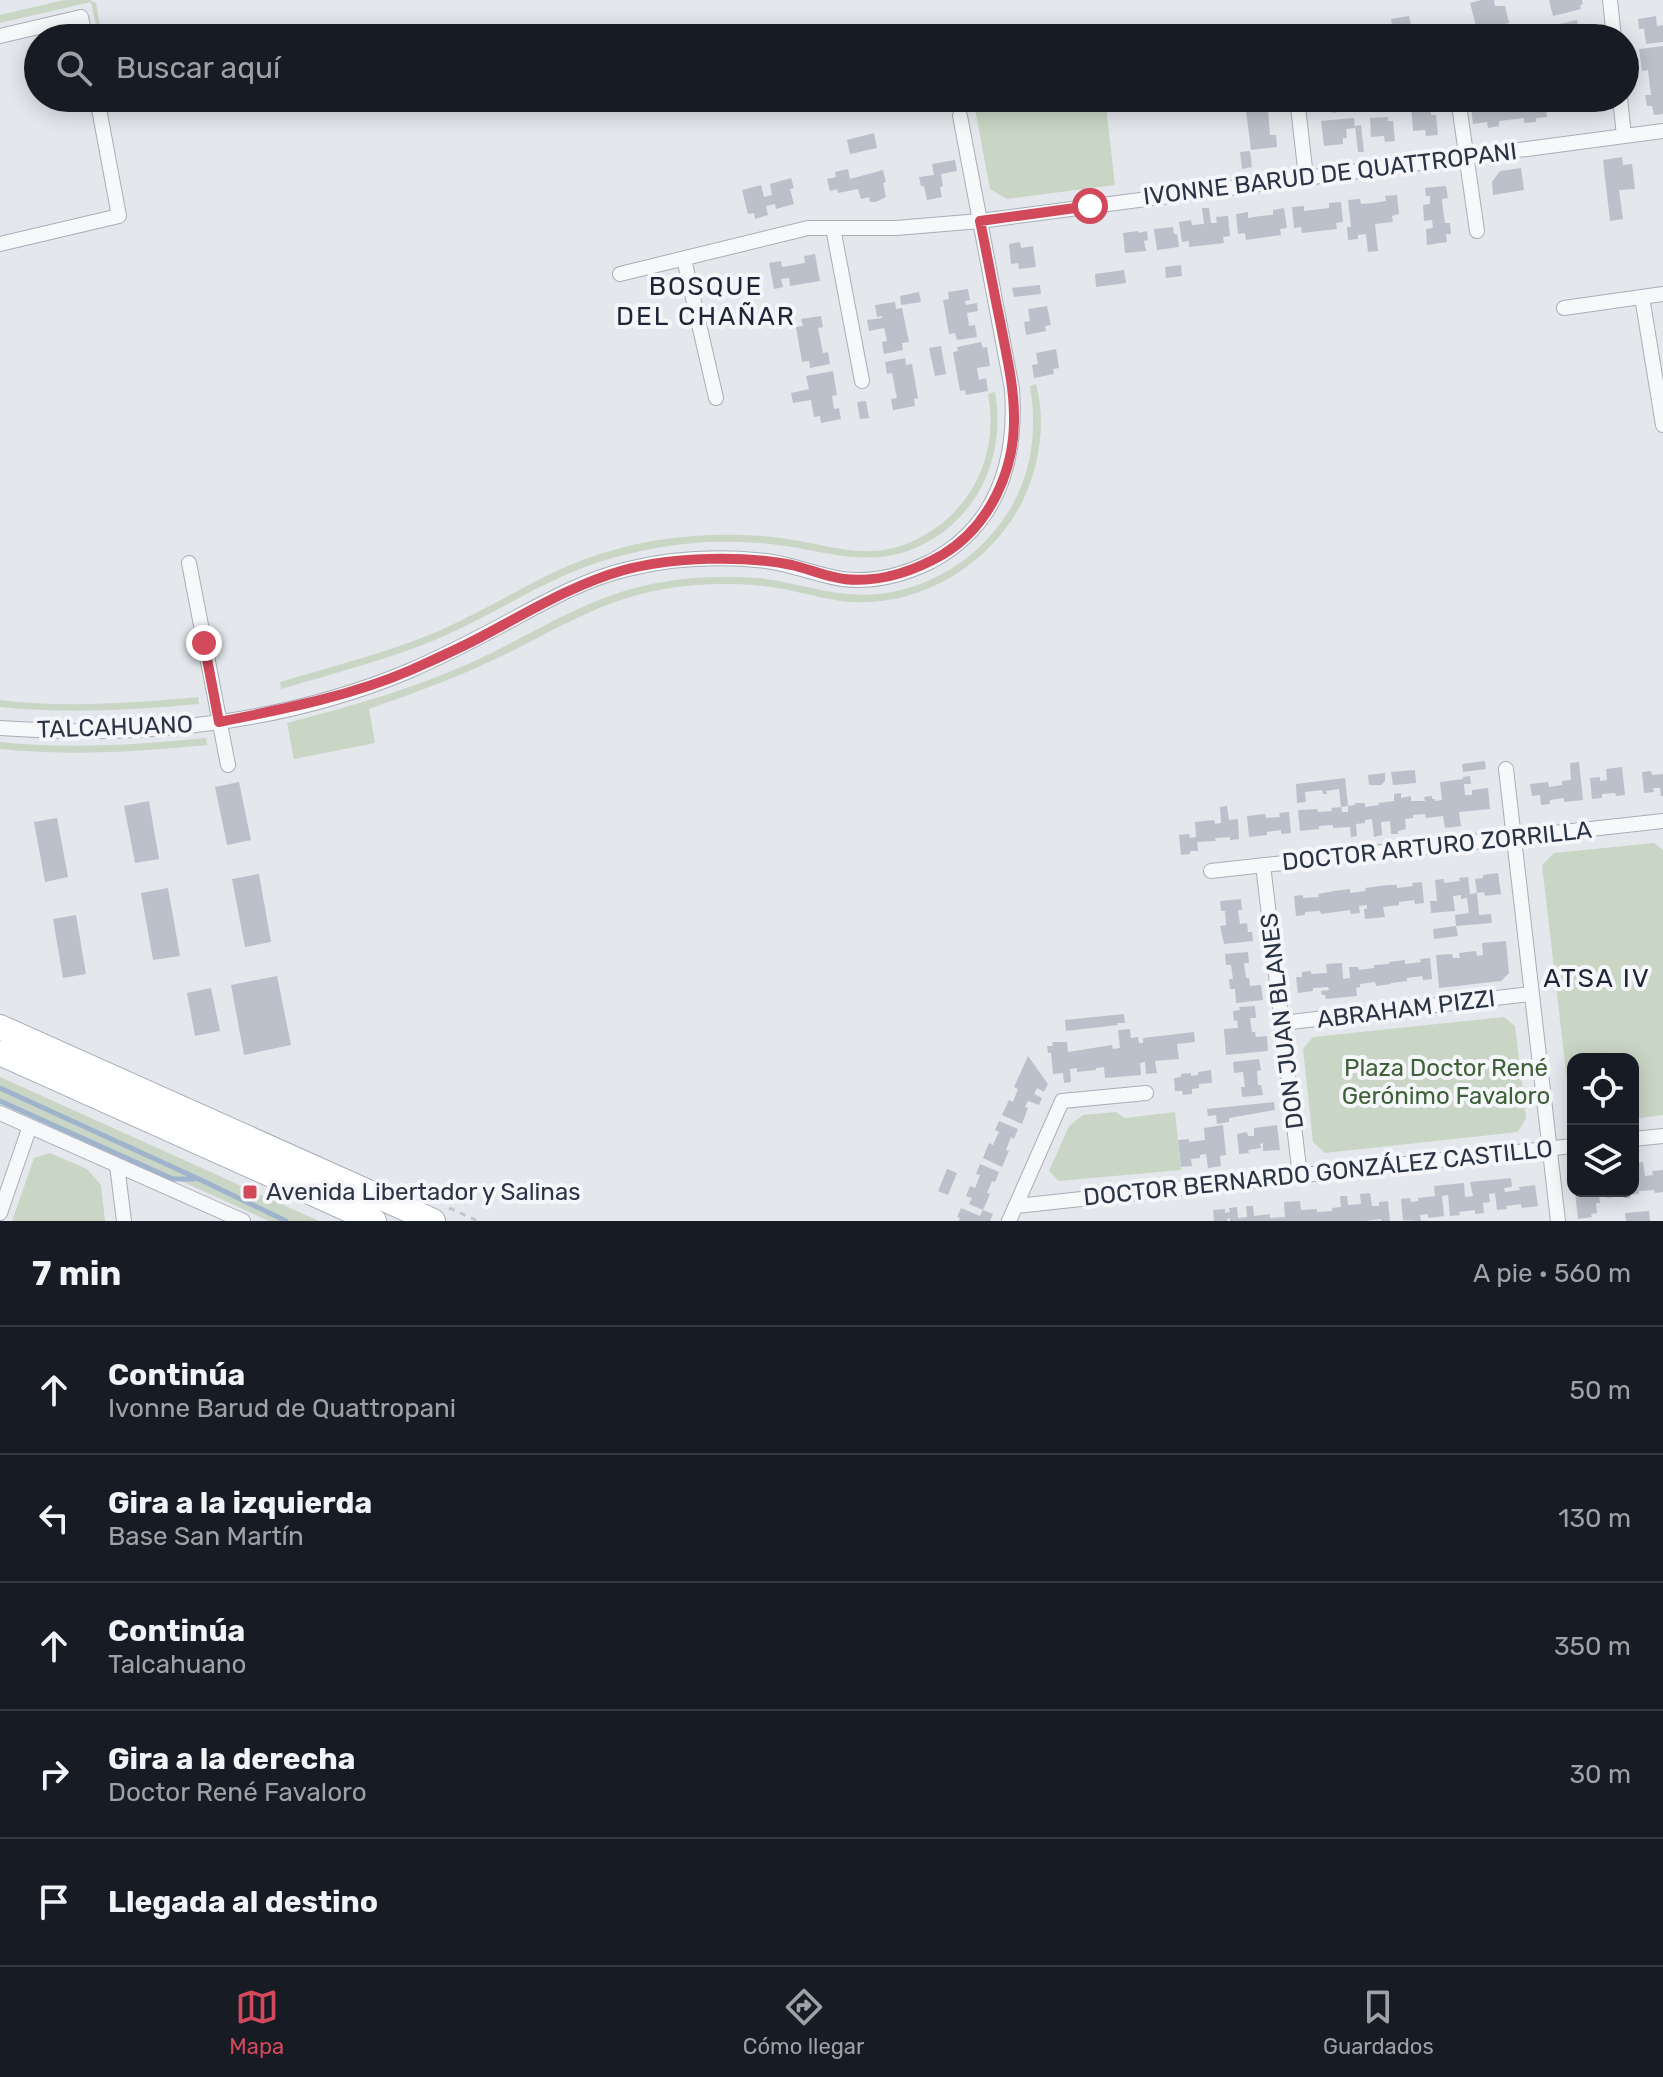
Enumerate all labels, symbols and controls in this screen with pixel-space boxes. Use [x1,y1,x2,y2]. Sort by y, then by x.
search box [24,24,1639,112]
icon: search [52,46,96,90]
text: Buscar aquí [116,50,280,86]
street label: IVONNE BARUD DE QUATTROPANI [1142,137,1518,211]
route start [1072,188,1108,224]
district label: BOSQUE DEL CHAÑAR [616,271,796,332]
route end [186,625,222,661]
street label: TALCAHUANO [37,710,193,744]
street label: DOCTOR ARTURO ZORRILLA [1281,816,1593,876]
street label: DON JUAN BLANES [1255,911,1309,1131]
district label: ATSA IV [1543,963,1651,994]
street label: ABRAHAM PIZZI [1315,984,1497,1034]
map controls [1567,1053,1639,1197]
button: locate [1567,1053,1639,1125]
park label: Plaza Doctor René Gerónimo Favaloro [1342,1054,1550,1110]
button: layers [1567,1125,1639,1197]
street label: DOCTOR BERNARDO GONZÁLEZ CASTILLO [1082,1134,1554,1212]
place label: Avenida Libertador y Salinas [266,1178,580,1206]
marker: Avenida Libertador y Salinas [241,1183,259,1201]
text: 7 min [32,1253,121,1294]
text: A pie · 560 m [1473,1258,1631,1289]
text: Continúa [108,1357,245,1393]
icon: ahead [32,1368,76,1412]
text: 50 m [1570,1375,1631,1406]
text: Ivonne Barud de Quattropani [108,1393,456,1424]
text: Gira a la izquierda [108,1485,372,1521]
icon: left [32,1496,76,1540]
text: 130 m [1558,1503,1631,1534]
text: Base San Martín [108,1521,304,1552]
text: Continúa [108,1613,245,1649]
icon: ahead [32,1624,76,1668]
text: 350 m [1554,1631,1631,1662]
text: Talcahuano [108,1649,247,1680]
text: Gira a la derecha [108,1741,355,1777]
icon: right [32,1752,76,1796]
text: 30 m [1569,1759,1631,1790]
text: Doctor René Favaloro [108,1777,367,1808]
icon: arrive [32,1880,76,1924]
text: Llegada al destino [108,1884,378,1920]
tab: Mapa [229,1985,284,2060]
tab: Cómo llegar [743,1985,864,2060]
tab: Guardados [1323,1985,1434,2060]

